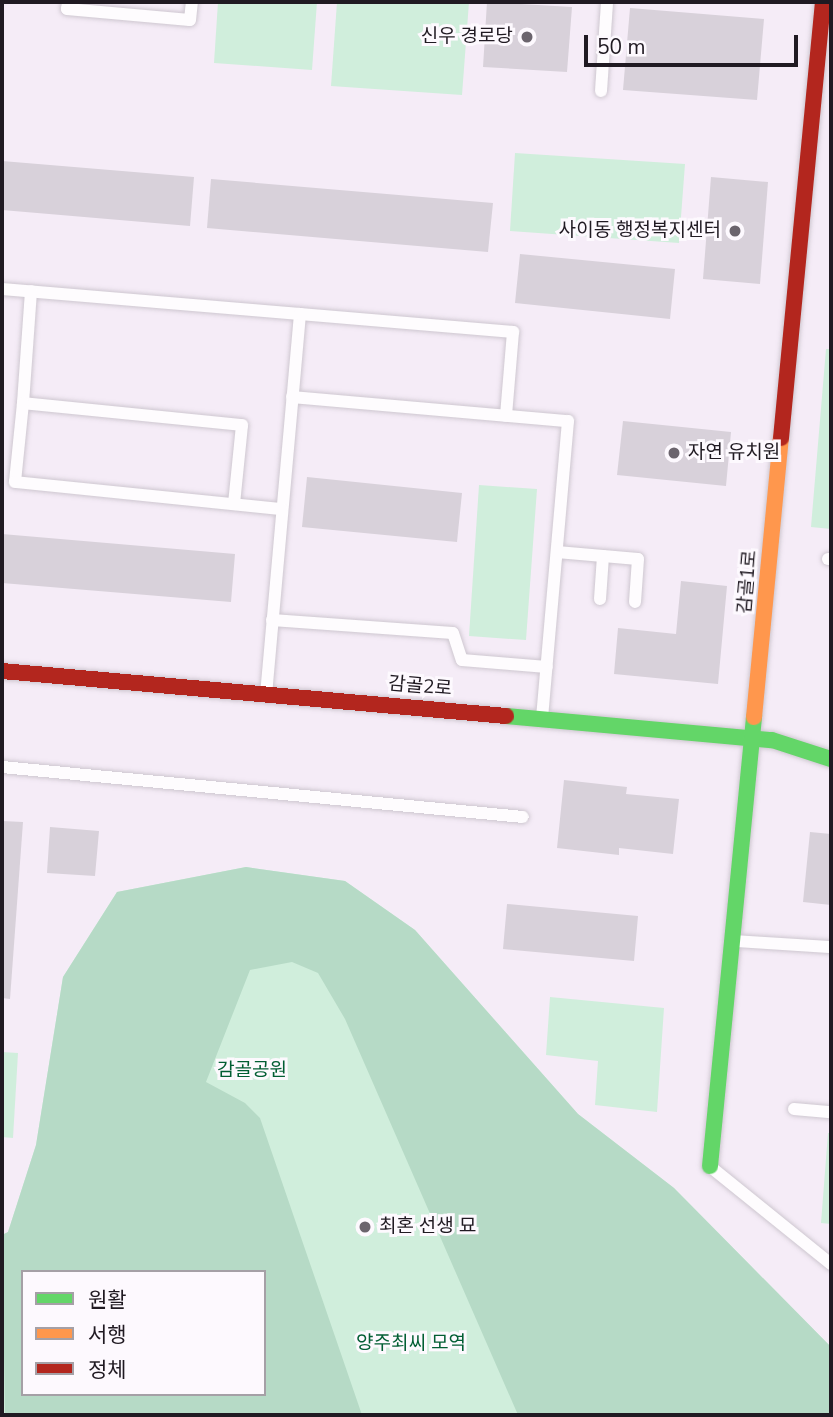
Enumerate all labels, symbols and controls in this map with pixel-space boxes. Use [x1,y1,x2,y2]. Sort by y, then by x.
scale bar [588,21,802,65]
place label: 신우 경로당 [421,26,513,48]
marker: 신우 경로당 [519,29,535,45]
text: 50 m [597,33,646,61]
place label: 사이동 행정복지센터 [559,220,721,242]
marker: 사이동 행정복지센터 [727,223,743,239]
place label: 자연 유치원 [688,442,780,464]
marker: 자연 유치원 [666,445,682,461]
street label: 감골1로 [734,549,762,615]
street label: 감골2로 [387,673,453,701]
park label: 감골공원 [217,1060,287,1082]
place label: 최혼 선생 묘 [379,1216,476,1238]
marker: 최혼 선생 묘 [357,1219,373,1235]
legend [21,1270,266,1396]
text: 원활 [88,1286,127,1314]
text: 서행 [88,1321,127,1349]
park label: 양주최씨 모역 [356,1333,466,1355]
text: 정체 [88,1356,127,1384]

